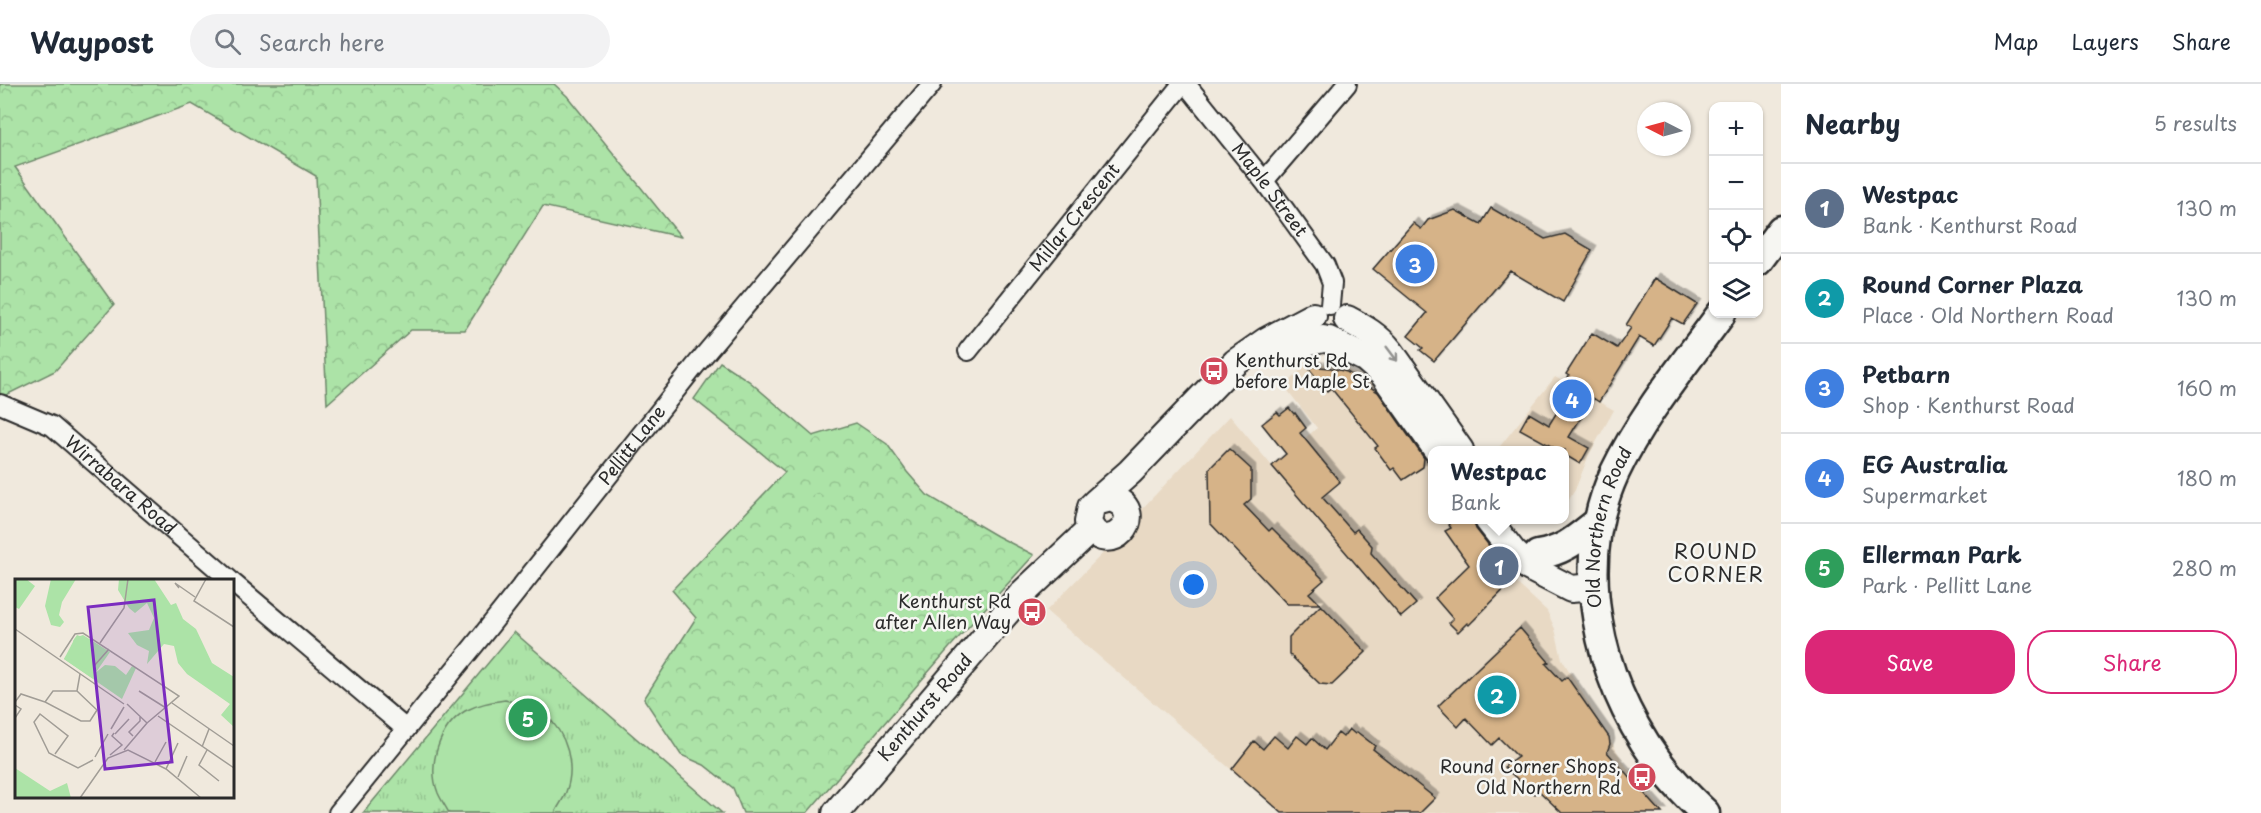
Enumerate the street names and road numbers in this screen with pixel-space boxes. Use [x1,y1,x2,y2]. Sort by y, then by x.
street label: Maple Street [1226,136,1315,242]
street label: Millar Crescent [1022,157,1126,277]
street label: Pellitt Lane [591,399,671,490]
street label: Wirrabara Road [60,428,183,540]
street label: Old Northern Road [1579,441,1638,610]
street label: Kenthurst Road [870,647,978,767]

